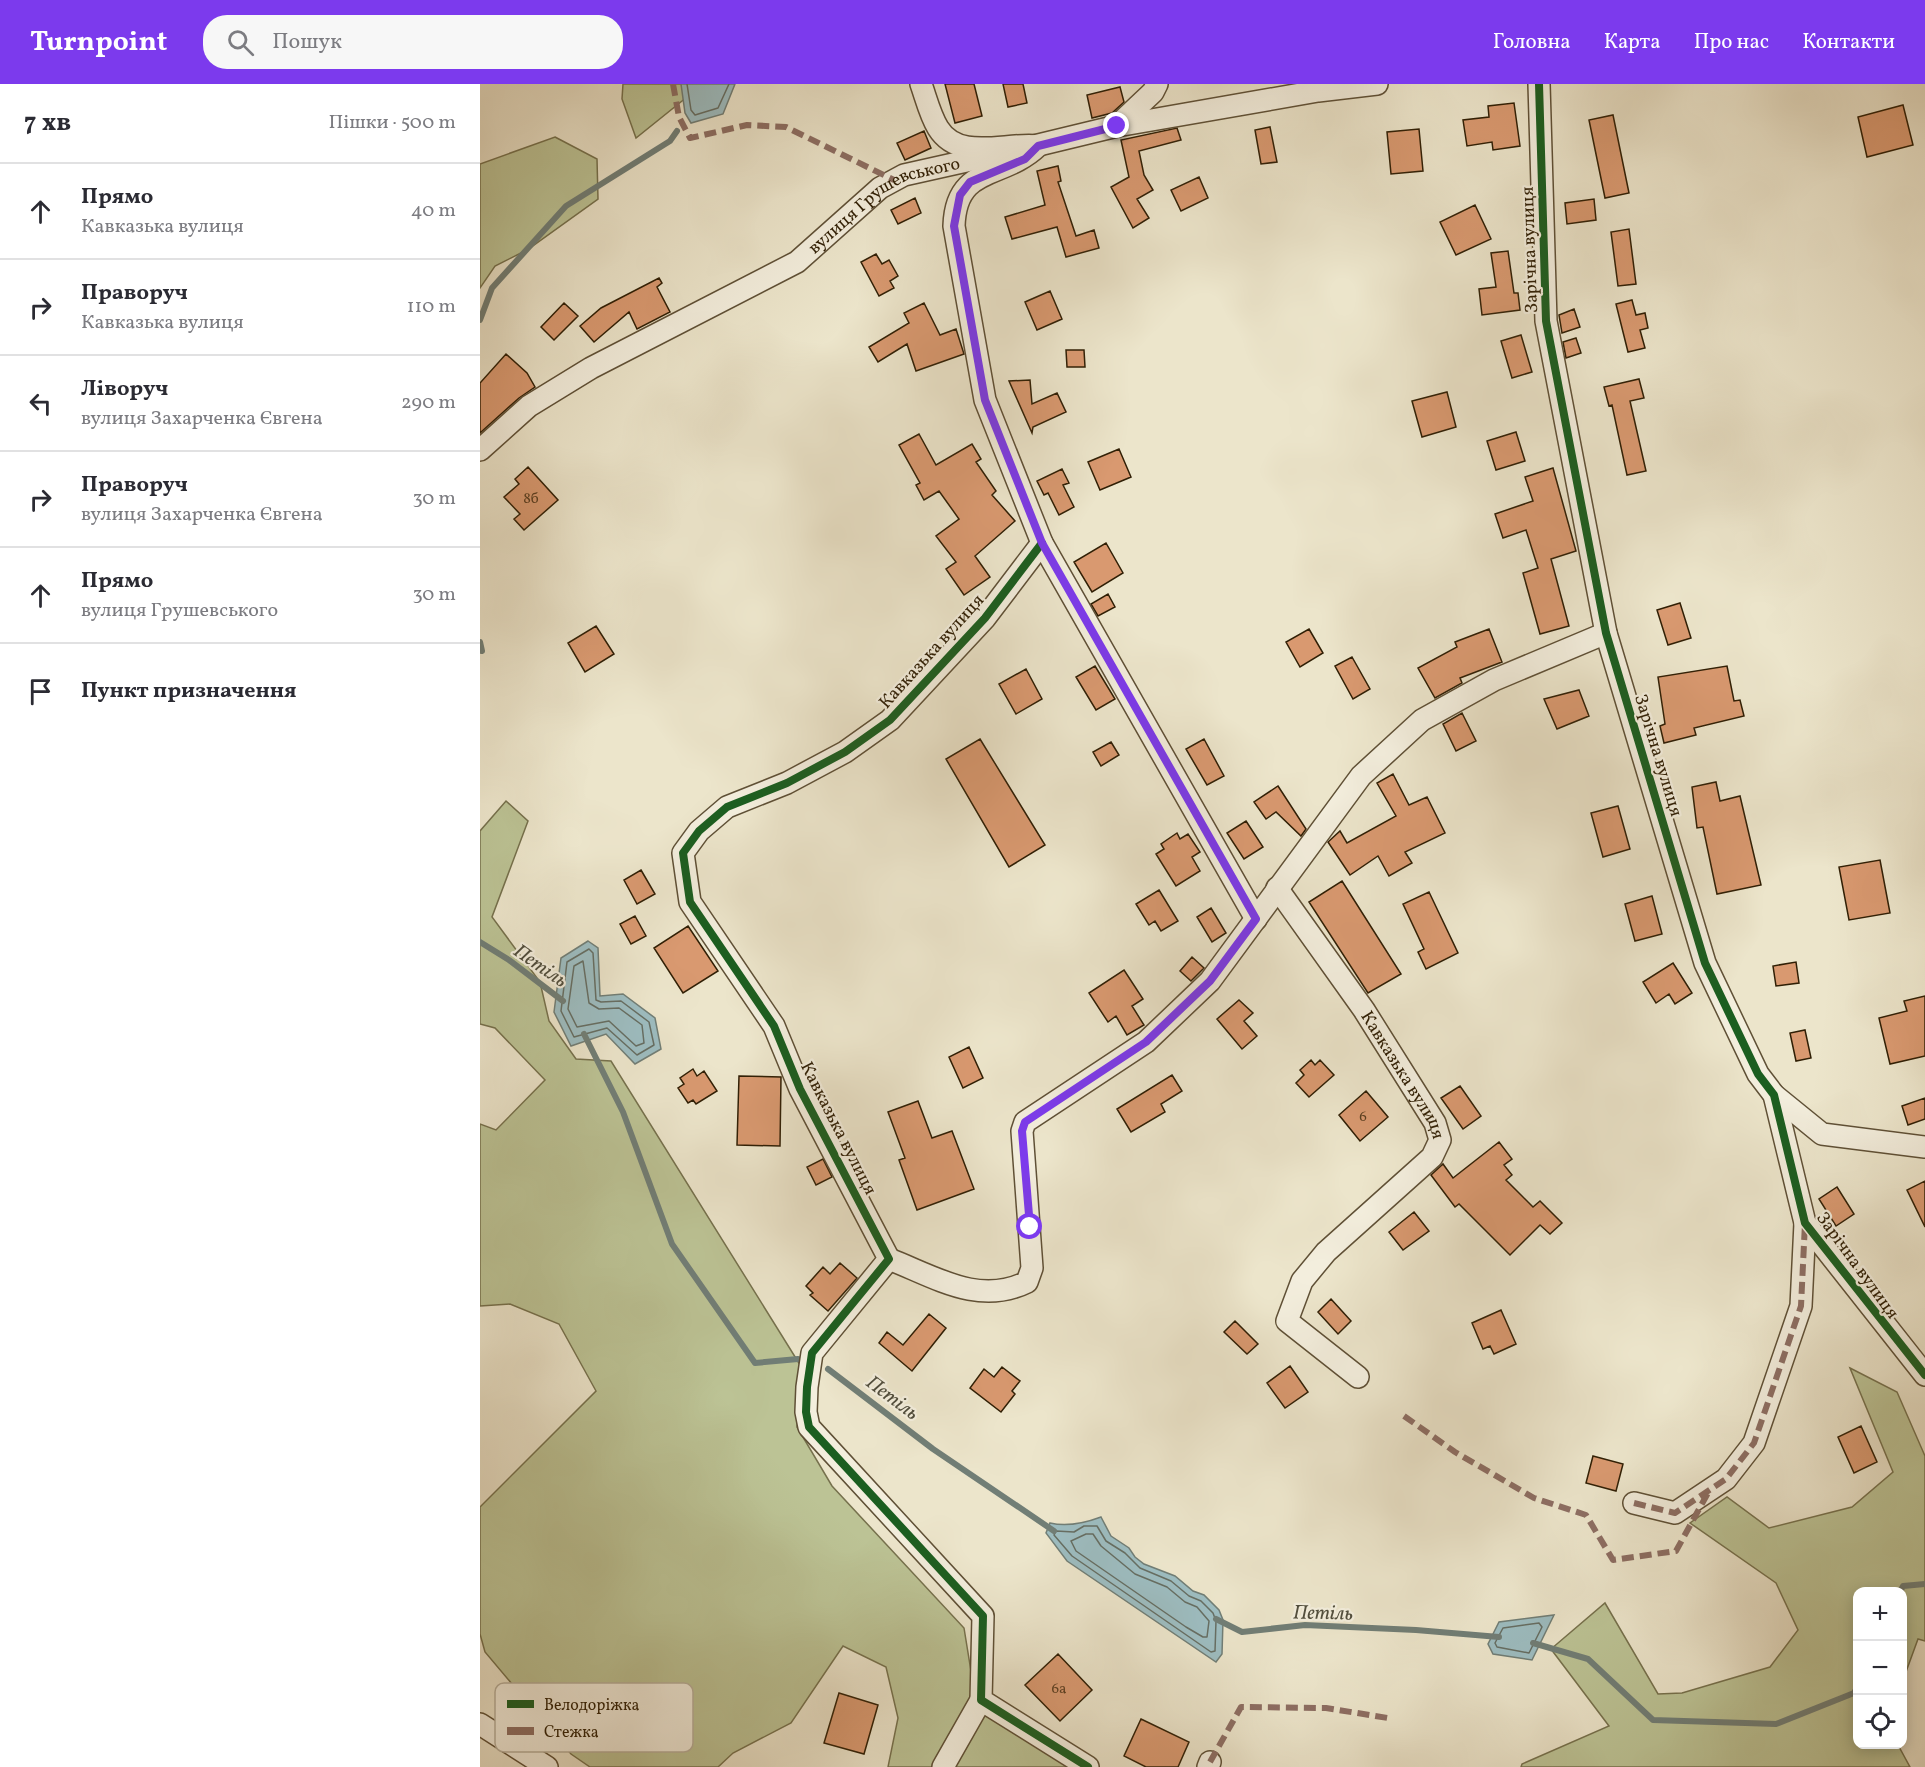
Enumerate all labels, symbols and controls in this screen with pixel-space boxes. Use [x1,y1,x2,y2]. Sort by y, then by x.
search box [203,15,623,69]
text: Turnpoint [30,23,167,62]
icon: search [224,26,257,59]
text: Пошук [272,27,342,58]
text: Головна [1493,28,1571,57]
text: Карта [1604,28,1661,57]
text: Про нас [1694,28,1769,57]
text: Контакти [1802,28,1895,57]
text: 7 хв [24,105,71,141]
text: Пішки · 500 m [328,109,456,137]
route end [1103,112,1129,138]
street label: вулиця Грушевського [803,152,963,260]
text: Прямо [81,182,153,213]
street label: Зарічна вулиця [1516,186,1545,314]
icon: ahead [24,195,57,228]
text: 40 m [411,197,456,225]
text: Кавказька вулиця [81,213,244,241]
text: Праворуч [81,278,188,309]
icon: right [24,291,57,324]
text: 110 m [407,293,456,321]
text: Кавказька вулиця [81,309,244,337]
text: Ліворуч [81,374,168,405]
icon: left [24,387,57,420]
text: 290 m [401,389,456,417]
text: вулиця Захарченка Євгена [81,405,323,433]
text: Праворуч [81,470,188,501]
icon: right [24,483,57,516]
text: 30 m [412,485,456,513]
house number: 8б [523,489,539,510]
text: вулиця Захарченка Євгена [81,501,323,529]
text: Прямо [81,566,153,597]
icon: ahead [24,579,57,612]
text: 30 m [412,581,456,609]
street label: Кавказька вулиця [874,589,990,715]
text: вулиця Грушевського [81,597,278,625]
icon: arrive [24,675,57,708]
text: Пункт призначення [81,676,297,707]
street label: Зарічна вулиця [1627,691,1688,820]
water label: Петіль [507,938,572,995]
street label: Кавказька вулиця [1354,1007,1450,1142]
street label: Кавказька вулиця [793,1058,882,1200]
house number: 6 [1359,1107,1367,1128]
street label: Зарічна вулиця [1809,1207,1904,1324]
route start [1016,1213,1042,1239]
water label: Петіль [860,1369,924,1428]
map controls [1853,1587,1907,1749]
button: + [1853,1587,1907,1641]
water label: Петіль [1293,1599,1353,1629]
button: − [1853,1641,1907,1695]
house number: 6а [1051,1679,1067,1700]
legend [495,1683,693,1752]
text: Велодоріжка [544,1695,640,1717]
button: locate [1853,1695,1907,1749]
text: Стежка [544,1722,599,1744]

